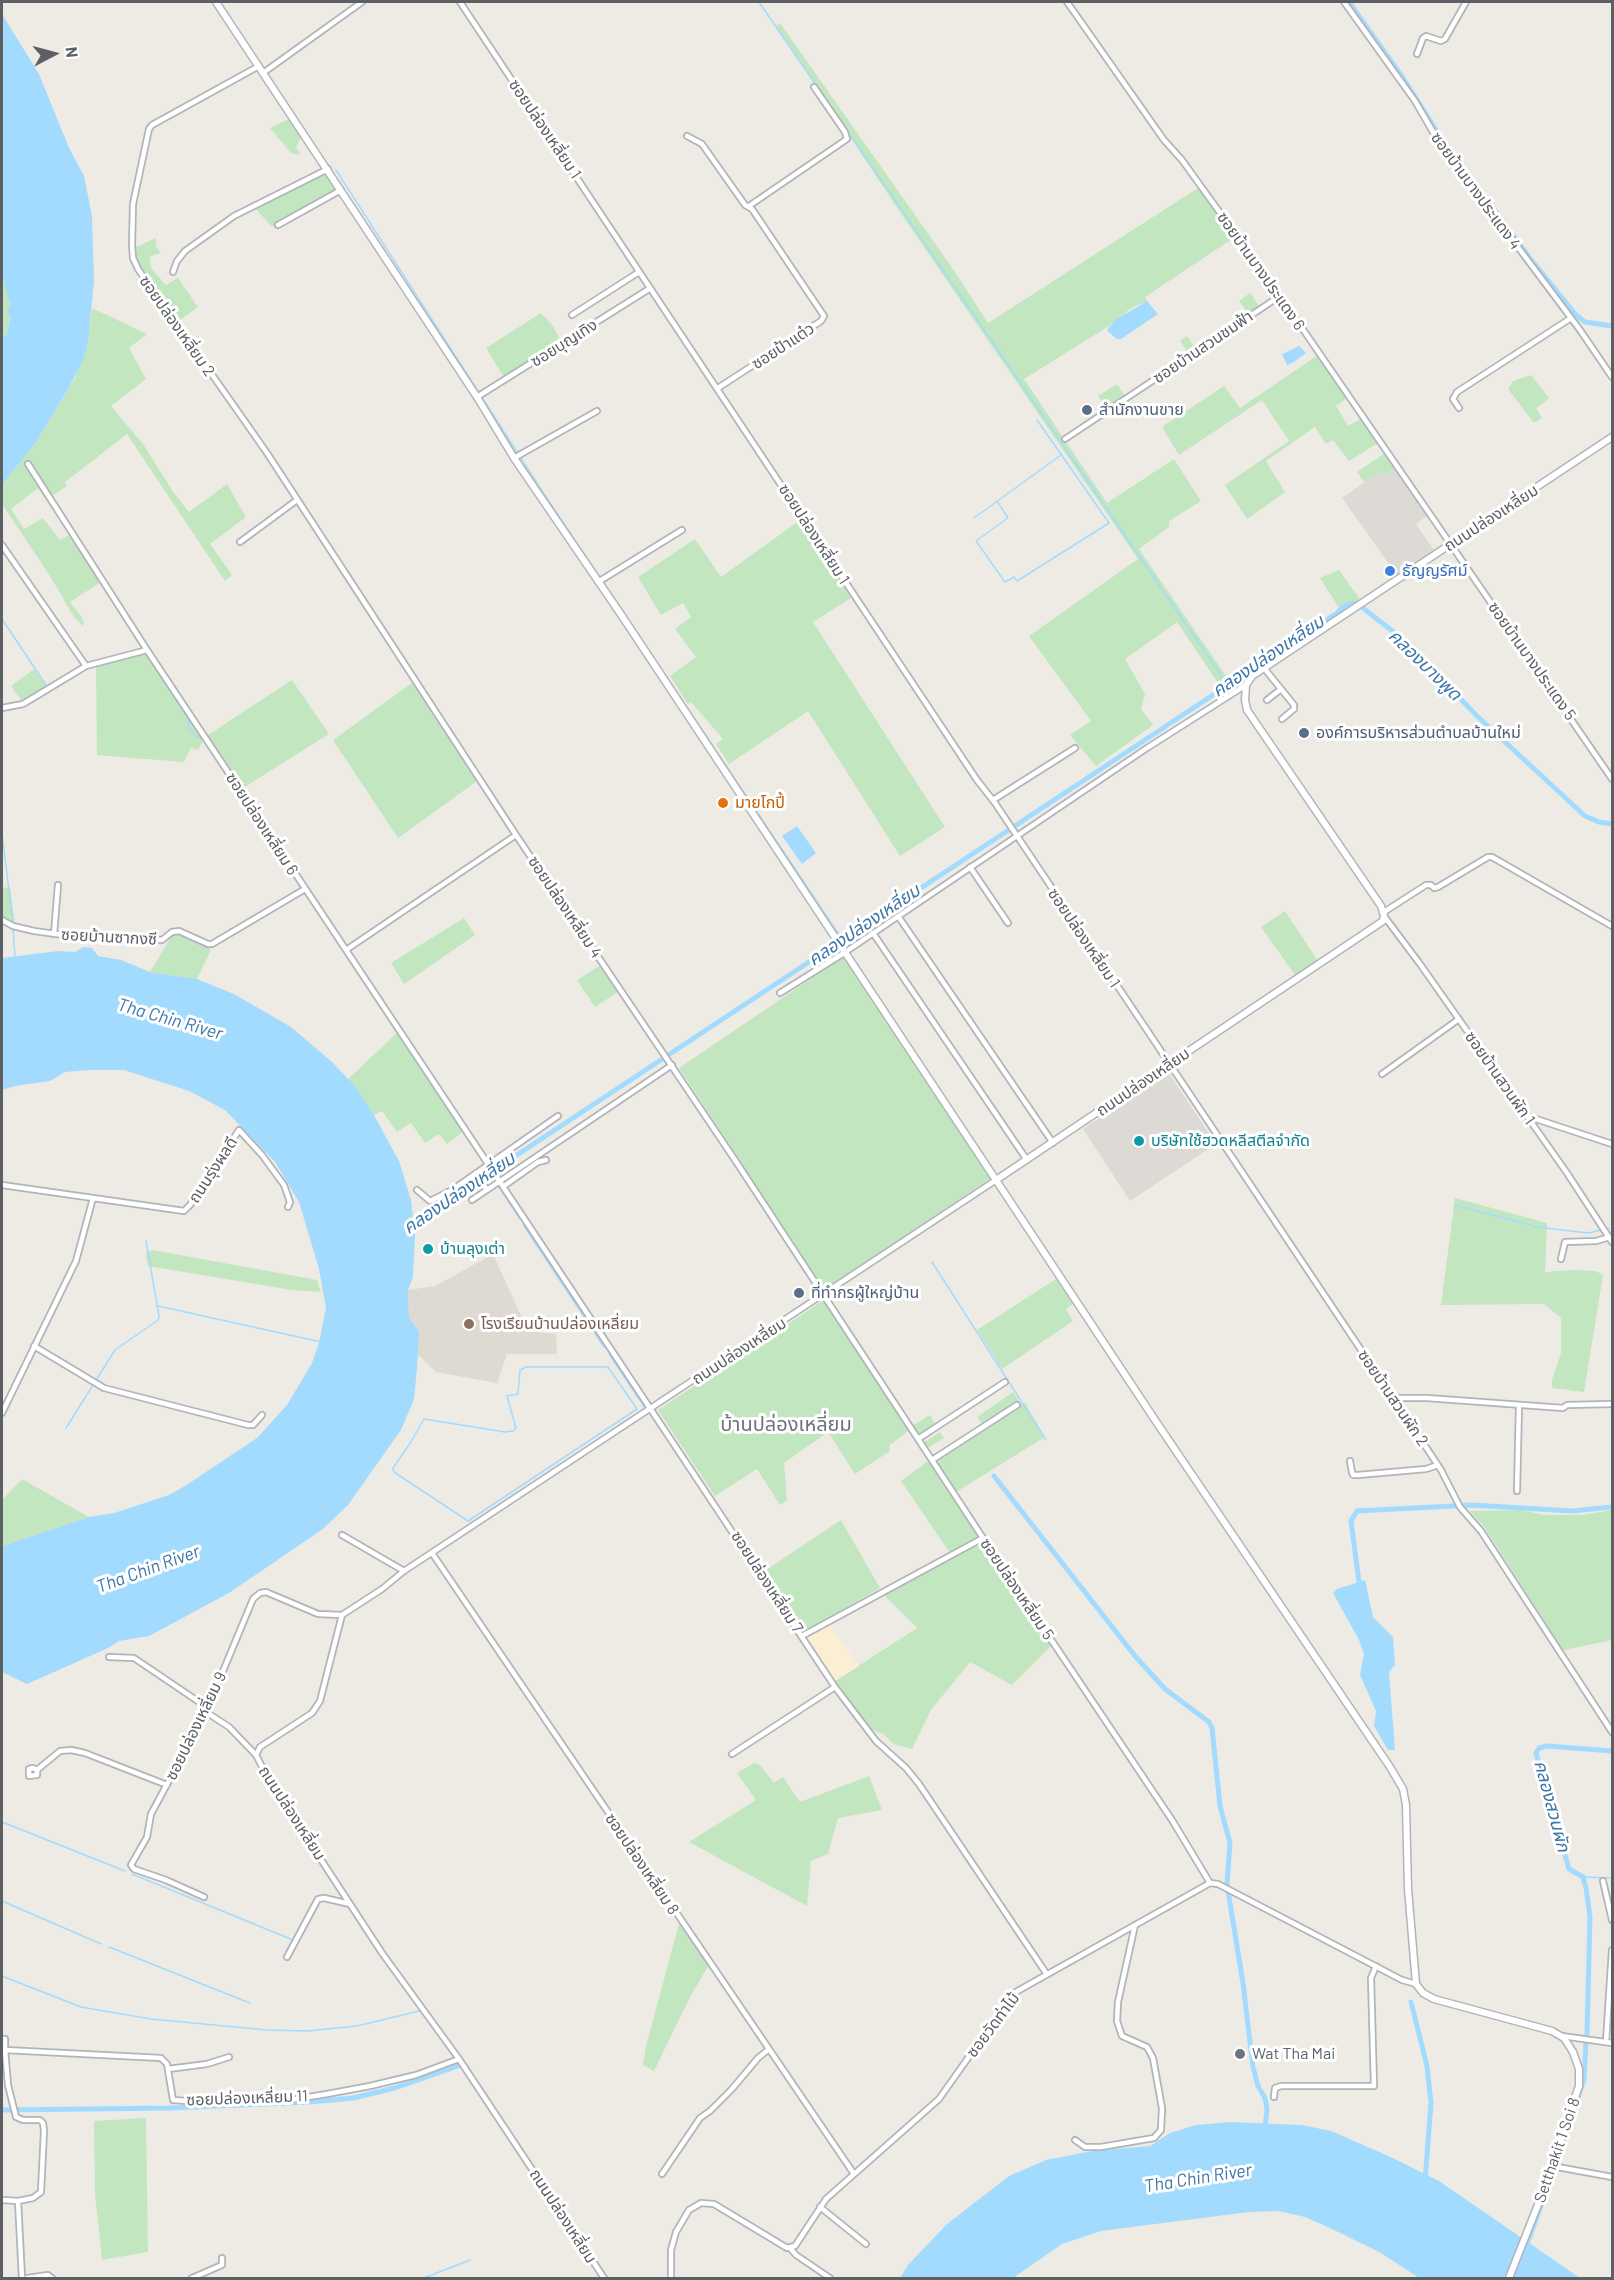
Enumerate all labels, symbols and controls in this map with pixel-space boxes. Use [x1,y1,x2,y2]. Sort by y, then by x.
north arrow [24,24,84,84]
text: N [62,46,82,58]
street label: ซอยปล่องเหลี่ยม 1 [505,76,585,182]
street label: ซอยบ้านบางประแดง 4 [1427,128,1525,254]
street label: ซอยบ้านบางประแดง 6 [1213,208,1309,334]
street label: ซอยปล่องเหลี่ยม 2 [135,272,219,380]
street label: ซอยบ้านสวนชมฟ้า [1149,306,1257,388]
street label: ซอยบุญเทิง [527,315,601,371]
street label: ซอยป้าแต๋ว [748,319,818,373]
place label: สำนักงานขาย [1099,400,1184,420]
marker: สำนักงานขาย [1080,403,1094,417]
street label: ซอยปล่องเหลี่ยม 1 [774,480,854,588]
street label: ถนนปล่องเหลี่ยม [1440,480,1542,556]
place label: ธัญญรัศม์ [1402,561,1467,581]
marker: ธัญญรัศม์ [1383,564,1397,578]
street label: ซอยบ้านบางประแดง 5 [1484,598,1580,724]
water label: คลองปล่องเหลี่ยม [1208,611,1328,701]
water label: คลองบางพูด [1384,625,1466,705]
place label: องค์การบริหารส่วนตำบลบ้านใหม่ [1316,723,1521,743]
marker: องค์การบริหารส่วนตำบลบ้านใหม่ [1297,726,1311,740]
street label: ซอยปล่องเหลี่ยม 6 [222,769,302,879]
place label: มายโกปี้ [735,793,785,813]
marker: มายโกปี้ [716,796,730,810]
street label: ซอยปล่องเหลี่ยม 4 [524,852,606,962]
water label: คลองปล่องเหลี่ยม [804,880,924,970]
street label: ซอยปล่องเหลี่ยม 1 [1044,885,1124,991]
street label: ซอยบ้านซากงซี [61,925,157,949]
water label: Tha Chin River [115,994,225,1044]
street label: ซอยบ้านสวนผัก 1 [1461,1028,1539,1128]
street label: ถนนปล่องเหลี่ยม [1093,1044,1193,1120]
place label: บริษัทใช้ฮวดหลีสตีลจำกัด [1151,1131,1310,1151]
street label: ถนนรุ่งผลดี [185,1133,241,1207]
marker: บริษัทใช้ฮวดหลีสตีลจำกัด [1132,1134,1146,1148]
water label: คลองปล่องเหลี่ยม [399,1148,519,1238]
place label: บ้านลุงเต่า [440,1239,505,1259]
marker: บ้านลุงเต่า [421,1242,435,1256]
place label: ที่ทำกรผู้ใหญ่บ้าน [811,1283,919,1303]
marker: ที่ทำกรผู้ใหญ่บ้าน [792,1286,806,1300]
street label: ถนนปล่องเหลี่ยม [688,1313,790,1389]
place label: โรงเรียนบ้านปล่องเหลี่ยม [481,1314,639,1334]
marker: โรงเรียนบ้านปล่องเหลี่ยม [462,1317,476,1331]
street label: ซอยบ้านสวนผัก 2 [1354,1346,1432,1450]
district label: บ้านปล่องเหลี่ยม [720,1412,852,1436]
street label: ซอยปล่องเหลี่ยม 7 [727,1527,807,1637]
street label: ซอยปล่องเหลี่ยม 5 [976,1535,1058,1643]
water label: Tha Chin River [93,1540,203,1598]
street label: ซอยปล่องเหลี่ยม 9 [161,1669,231,1783]
water label: คลองสวนผัก [1529,1758,1575,1854]
street label: ถนนปล่องเหลี่ยม [254,1762,330,1864]
street label: ซอยปล่องเหลี่ยม 8 [601,1810,683,1918]
street label: ซอยวัดท่าไม้ [962,1989,1024,2061]
place label: Wat Tha Mai [1252,2044,1335,2064]
marker: Wat Tha Mai [1233,2047,1247,2061]
street label: ซอยปล่องเหลี่ยม 11 [186,2086,308,2110]
street label: Setthakit 1 Soi 8 [1530,2095,1584,2205]
water label: Tha Chin River [1143,2159,1253,2197]
street label: ถนนปล่องเหลี่ยม [525,2165,601,2267]

